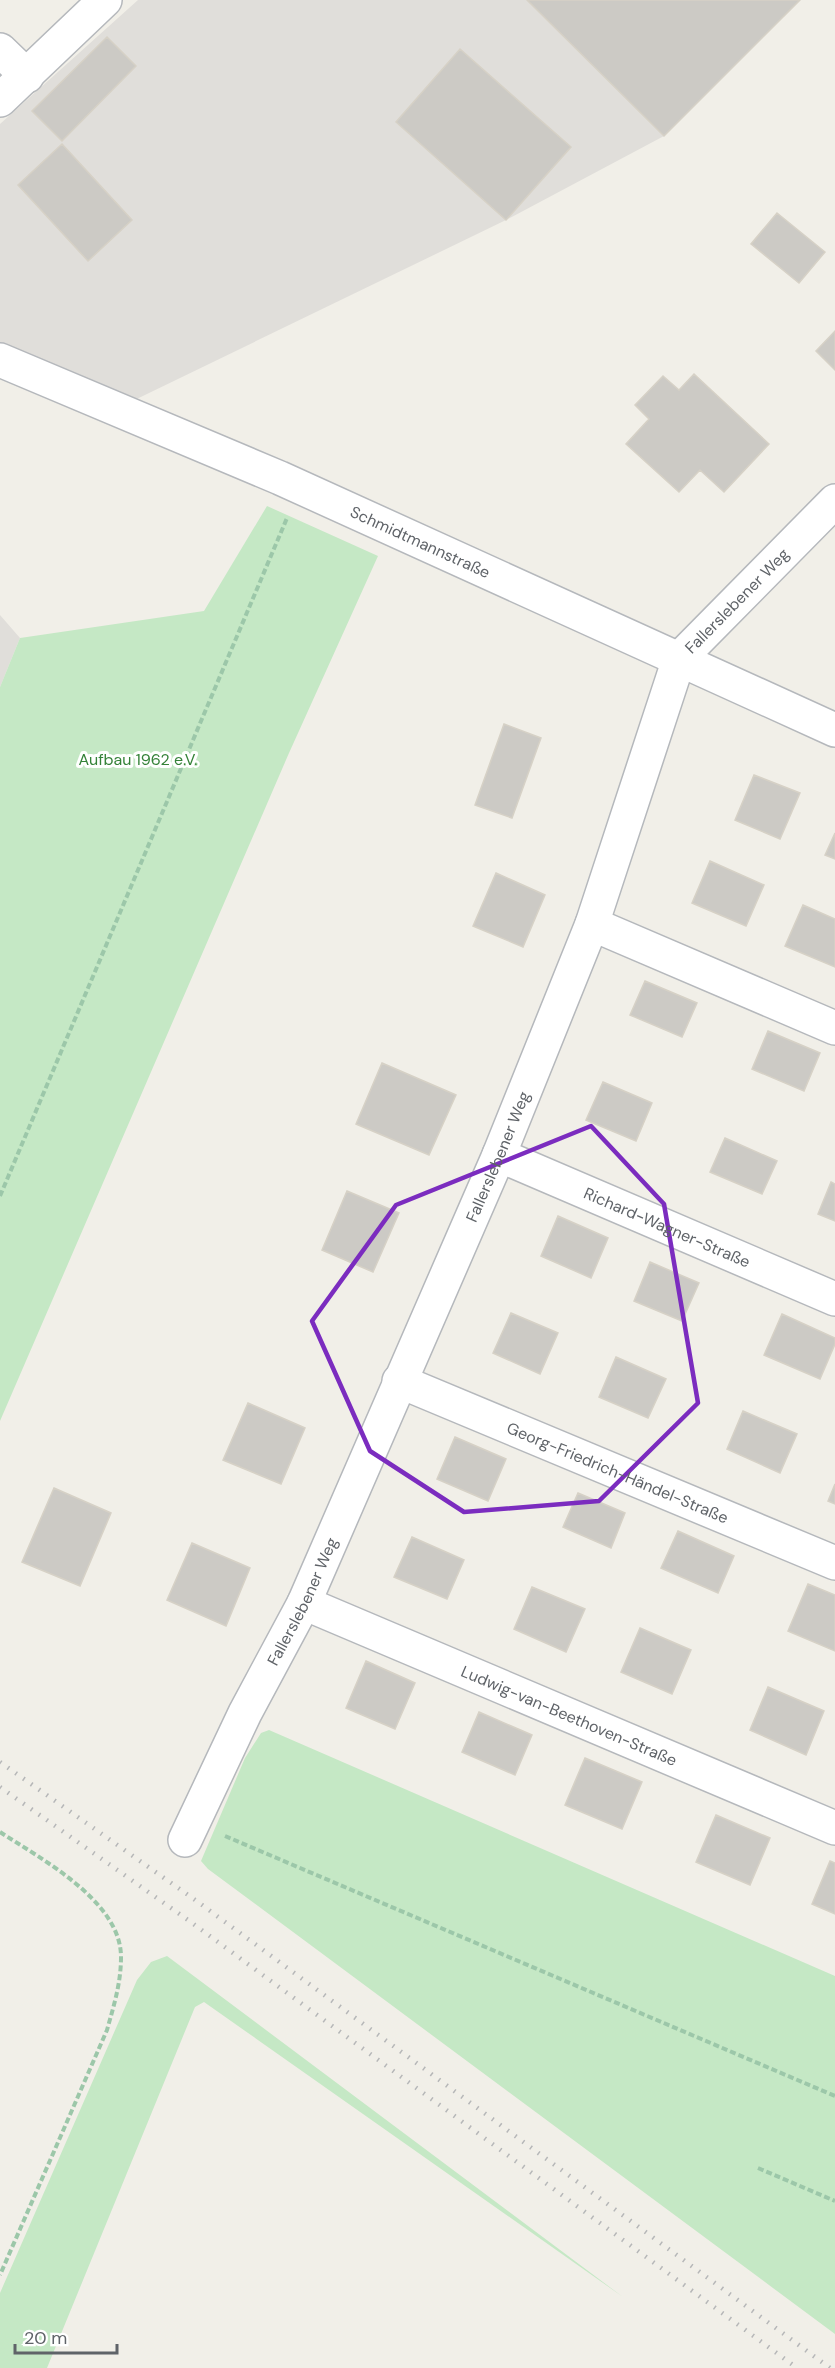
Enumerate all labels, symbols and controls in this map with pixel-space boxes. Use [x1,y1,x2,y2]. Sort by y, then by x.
street label: Schmidtmannstraße [347,501,494,583]
street label: Fallerslebener Weg [680,543,793,658]
park label: Aufbau 1962 e.V. [79,749,197,770]
street label: Fallerslebener Weg [461,1088,534,1225]
street label: Richard-Wagner-Straße [581,1182,754,1272]
street label: Georg-Friedrich-Händel-Straße [504,1417,732,1528]
street label: Fallerslebener Weg [262,1534,342,1669]
street label: Ludwig-van-Beethoven-Straße [458,1660,680,1770]
scale bar [15,2317,117,2355]
text: 20 m [24,2326,67,2350]

